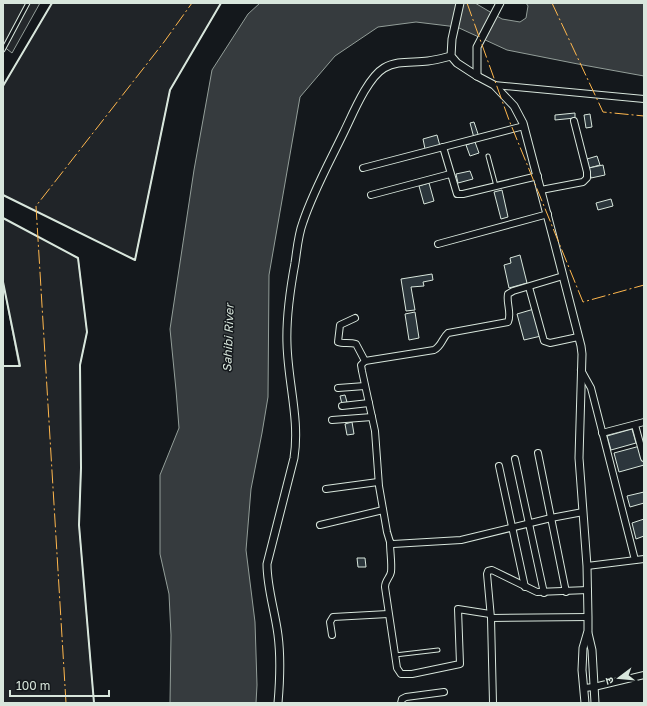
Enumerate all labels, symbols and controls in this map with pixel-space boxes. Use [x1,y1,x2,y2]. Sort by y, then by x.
water label: Sahibi River [219,301,237,372]
north arrow [599,658,639,698]
scale bar [10,672,109,698]
text: उ [602,675,616,686]
text: 100 m [16,678,50,693]

